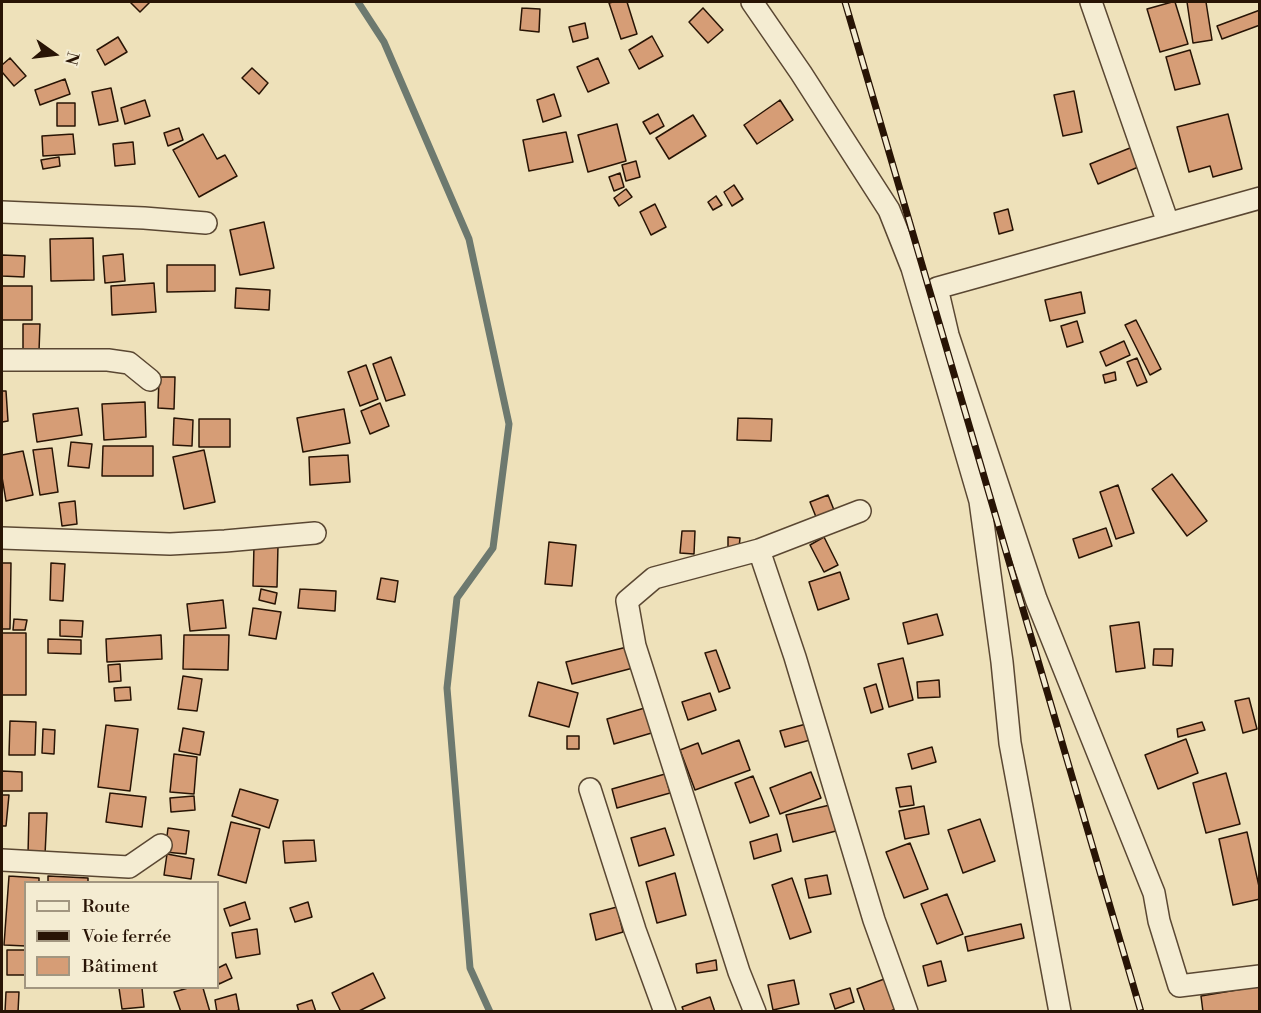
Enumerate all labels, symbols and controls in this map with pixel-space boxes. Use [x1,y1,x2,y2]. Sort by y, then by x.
north arrow [24,24,84,84]
text: N [60,50,83,67]
legend [24,881,219,989]
text: Route [82,895,130,918]
text: Voie ferrée [82,925,171,948]
text: Bâtiment [82,955,158,978]

